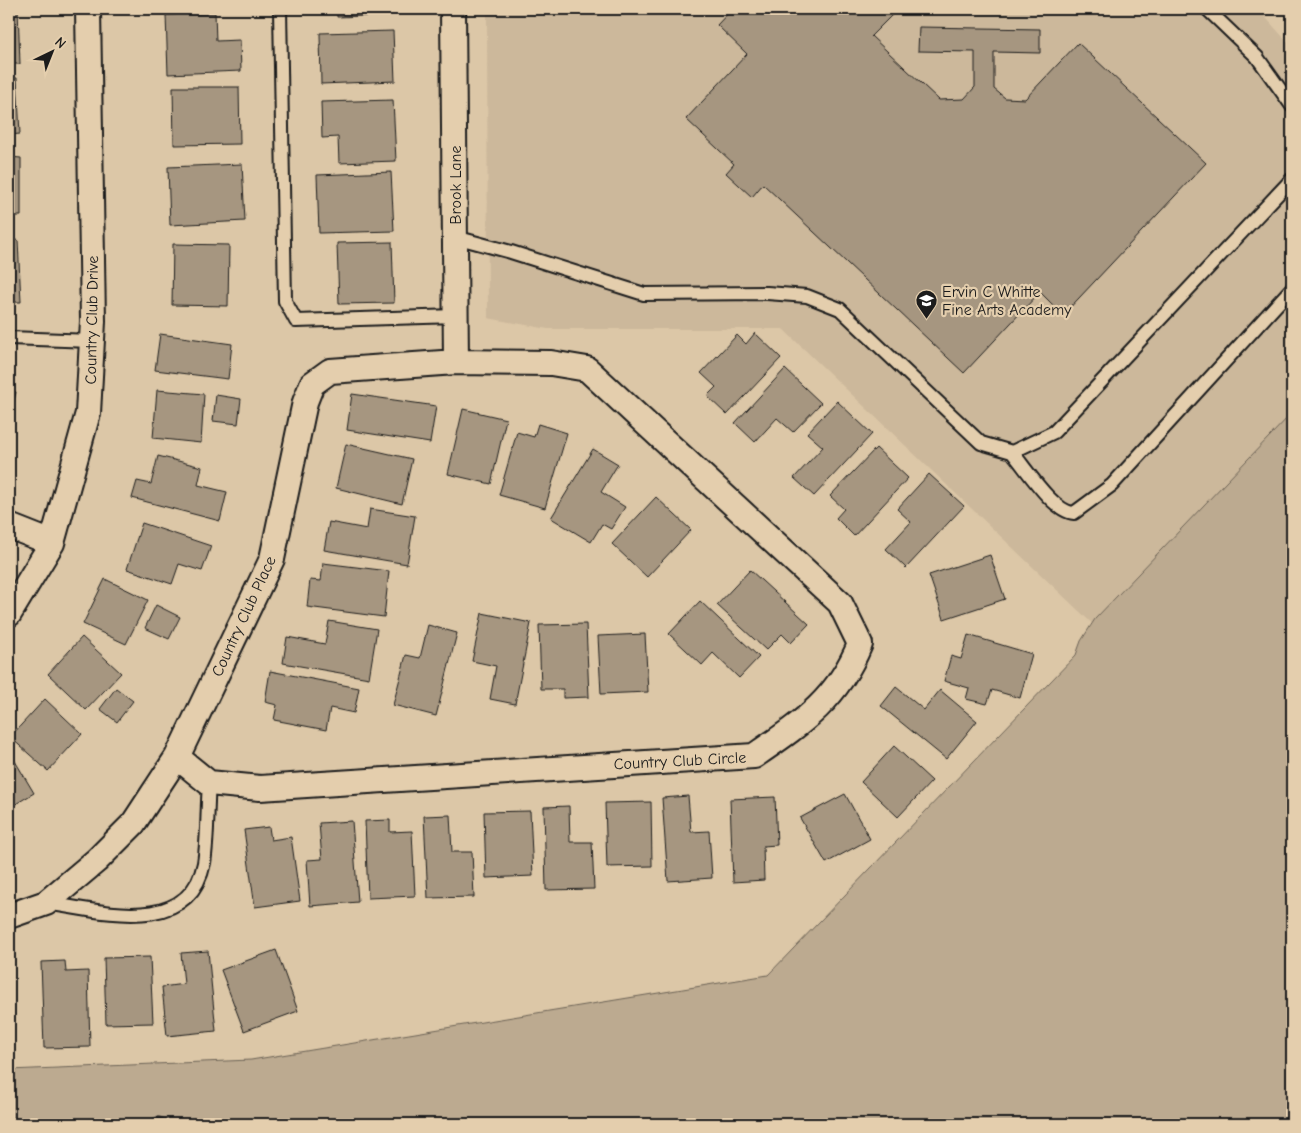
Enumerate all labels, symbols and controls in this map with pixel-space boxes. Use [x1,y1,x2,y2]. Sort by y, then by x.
north arrow [28,28,78,78]
text: N [51,34,70,52]
street label: Brook Lane [447,146,465,224]
street label: Country Club Drive [82,256,102,384]
place label: Ervin C Whitte Fine Arts Academy [942,283,1072,319]
school or university icon: Ervin C Whitte Fine Arts Academy [914,288,938,319]
street label: Country Club Place [208,553,280,679]
street label: Country Club Circle [613,749,747,773]

